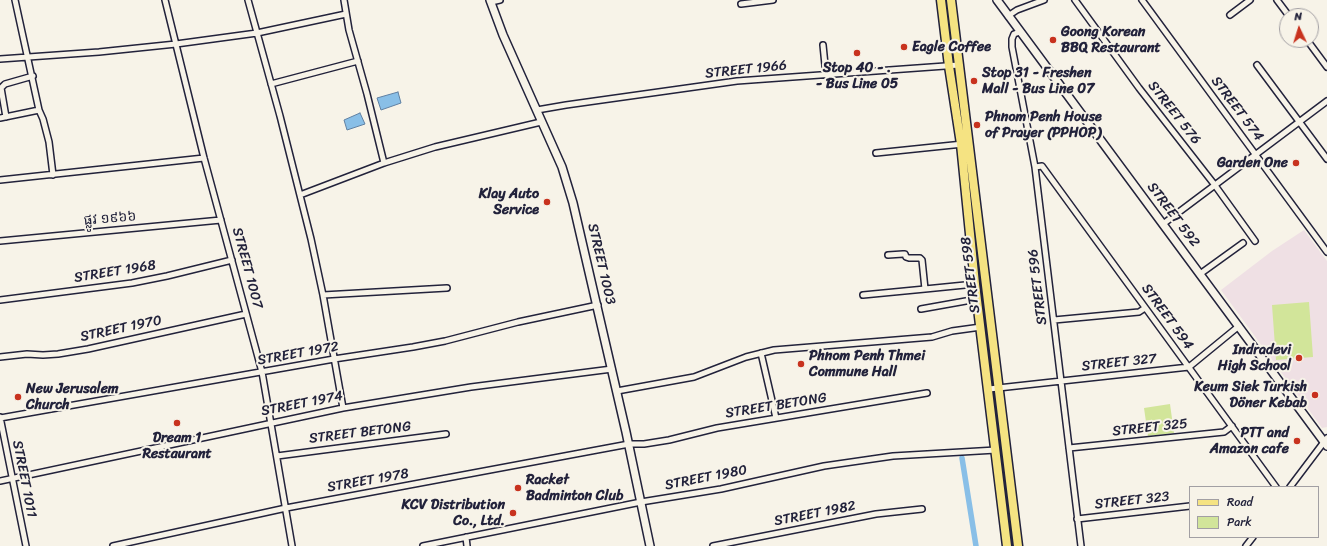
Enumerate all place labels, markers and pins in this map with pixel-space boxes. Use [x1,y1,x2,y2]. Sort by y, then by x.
place label: Goong Korean BBQ Restaurant [1061,24,1161,56]
marker: Goong Korean BBQ Restaurant [1048,35,1058,45]
place label: Eagle Coffee [912,39,991,55]
marker: Eagle Coffee [899,42,909,52]
marker: Stop 40 - . - Bus Line 05 [852,48,862,58]
place label: Stop 40 - . - Bus Line 05 [816,60,898,92]
place label: Stop 31 - Freshen Mall - Bus Line 07 [982,65,1094,98]
marker: Stop 31 - Freshen Mall - Bus Line 07 [969,76,979,86]
place label: Phnom Penh House of Prayer (PPHOP) [985,109,1102,142]
marker: Phnom Penh House of Prayer (PPHOP) [972,120,982,130]
place label: Garden One [1217,155,1288,171]
marker: Garden One [1291,158,1301,168]
place label: Klay Auto Service [479,186,539,218]
marker: Klay Auto Service [542,197,552,207]
place label: Indradevi High School [1218,342,1291,374]
place label: Phnom Penh Thmei Commune Hall [809,348,925,380]
marker: Indradevi High School [1294,353,1304,363]
marker: Phnom Penh Thmei Commune Hall [796,359,806,369]
place label: Keum Siek Turkish Döner Kebab [1194,379,1307,412]
place label: New Jerusalem Church [26,381,119,414]
marker: Keum Siek Turkish Döner Kebab [1310,390,1320,400]
marker: New Jerusalem Church [13,392,23,402]
marker: Dream 1 Restaurant [172,418,182,428]
place label: PTT and Amazon cafe [1210,425,1289,458]
place label: Dream 1 Restaurant [142,430,212,462]
marker: PTT and Amazon cafe [1292,436,1302,446]
place label: Racket Badminton Club [526,472,623,504]
marker: Racket Badminton Club [513,483,523,493]
place label: KCV Distribution Co., Ltd. [402,497,505,530]
marker: KCV Distribution Co., Ltd. [508,508,518,518]

